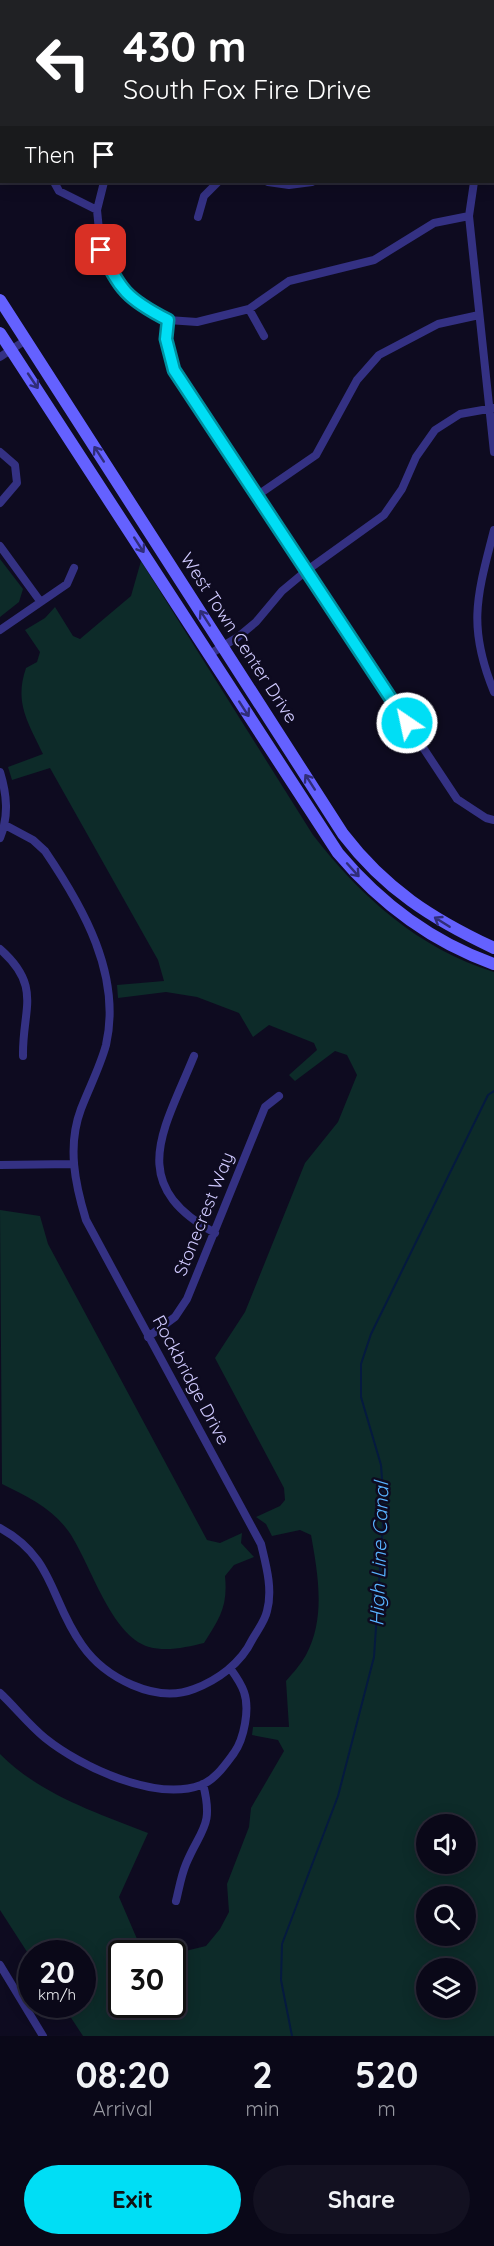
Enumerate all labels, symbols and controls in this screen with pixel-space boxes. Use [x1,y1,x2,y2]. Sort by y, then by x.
text: 430 m [123,20,247,73]
icon: left [24,24,102,102]
text: South Fox Fire Drive [123,72,372,106]
icon: arrive [87,138,120,171]
text: Then [24,141,75,169]
pin [75,224,126,275]
icon: arrive [84,233,117,266]
one-way arrow [28,372,40,389]
one-way arrow [93,446,105,463]
one-way arrow [133,536,145,553]
street label: West Town Center Drive [176,548,303,727]
one-way arrow [198,610,210,627]
position arrow [375,691,439,755]
one-way arrow [239,700,251,717]
one-way arrow [303,774,315,791]
one-way arrow [346,863,360,878]
one-way arrow [434,916,451,928]
street label: Stonecrest Way [168,1149,239,1279]
street label: Rockbridge Drive [148,1311,235,1449]
water label: High Line Canal [363,1479,394,1627]
map controls [416,1814,476,2018]
button: sound [416,1814,476,1874]
button: search [416,1886,476,1946]
speed limit sign: 30 [108,1940,186,2018]
text: 20 [39,1953,75,1991]
button: layers [416,1958,476,2018]
text: km/h [38,1985,76,2004]
text: 08:20 [76,2052,170,2097]
text: 2 [252,2052,273,2097]
text: 520 [355,2052,418,2097]
text: Arrival [93,2096,153,2121]
text: min [245,2096,280,2121]
text: m [378,2096,396,2121]
button: Exit [24,2165,241,2234]
button: Share [253,2165,470,2234]

